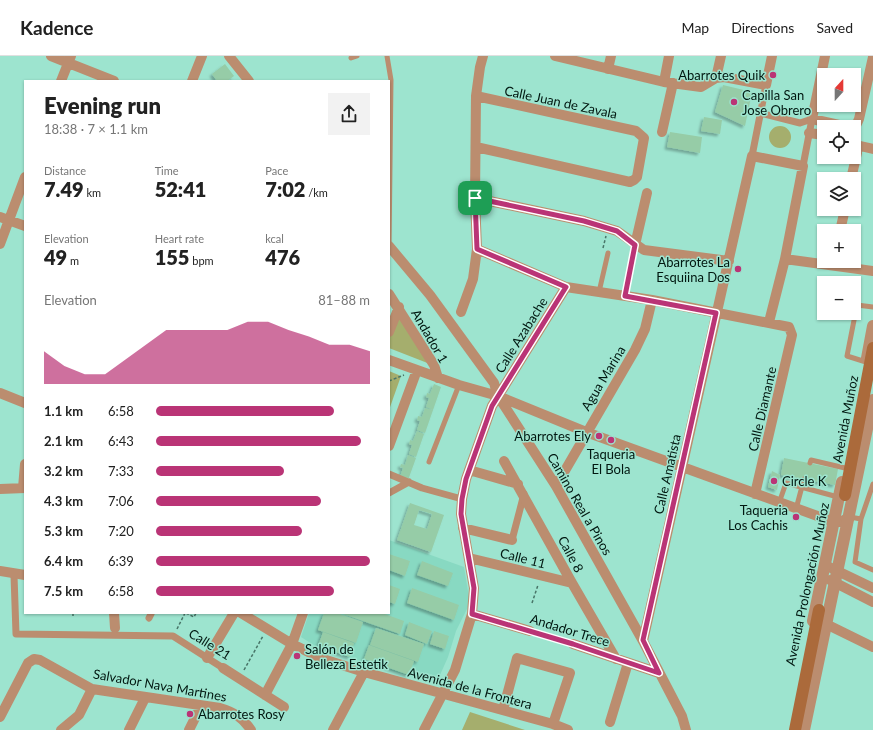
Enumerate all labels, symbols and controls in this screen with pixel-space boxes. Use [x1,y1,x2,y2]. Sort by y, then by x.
text: Kadence [20,16,93,39]
text: Map [682,19,709,36]
text: Directions [731,19,794,36]
text: Saved [816,19,853,36]
place label: Abarrotes Quik [678,67,765,83]
north arrow [817,68,861,112]
map controls [817,68,861,320]
marker: Abarrotes Quik [768,70,778,80]
street label: Calle Juan de Zavala [503,82,619,122]
place label: Capilla San Jose Obrero [742,87,811,118]
text: Evening run [44,92,161,119]
button: share [328,93,370,135]
marker: Capilla San Jose Obrero [729,97,739,107]
button: locate [817,120,861,164]
text: 18:38 · 7 × 1.1 km [44,121,148,137]
text: Distance [44,164,86,177]
text: Time [155,164,179,177]
text: Pace [265,164,288,177]
button: layers [817,172,861,216]
text: 7.49 [44,177,84,201]
text: 52:41 [155,177,206,201]
text: 7:02 [265,177,305,201]
pin [458,181,492,215]
text: km [84,186,101,199]
text: /km [305,186,328,199]
icon: arrive [464,187,486,209]
button: + [817,224,861,268]
text: Elevation [44,232,89,245]
text: Heart rate [155,232,204,245]
text: kcal [265,232,284,245]
text: 49 [44,245,67,269]
text: 155 [155,245,189,269]
text: 476 [265,245,300,269]
text: m [67,254,79,267]
text: bpm [189,254,214,267]
place label: Abarrotes La Esquiina Dos [656,254,730,285]
marker: Abarrotes La Esquiina Dos [733,264,743,274]
button: − [817,276,861,320]
text: Elevation [44,292,97,308]
text: 81–88 m [318,292,370,308]
street label: Calle Azabache [491,294,551,376]
street label: Andador 1 [408,306,452,366]
street label: Agua Marina [577,343,629,413]
street label: Calle Diamante [744,365,780,453]
street label: Avenida Muñoz [829,374,861,464]
text: 1.1 km [44,403,83,419]
text: 6:58 [108,403,134,419]
place label: Abarrotes Ely [514,428,591,444]
marker: Abarrotes Ely [594,431,604,441]
street label: Calle Amatista [650,432,684,516]
text: 2.1 km [44,433,83,449]
text: 6:43 [108,433,134,449]
marker: Taqueria El Bola [606,435,616,445]
place label: Taqueria El Bola [587,446,635,477]
street label: Camino Real a Pinos [544,450,616,558]
text: 3.2 km [44,463,83,479]
text: 7:33 [108,463,134,479]
place label: Circle K [782,473,827,489]
marker: Circle K [769,476,779,486]
text: 4.3 km [44,493,83,509]
text: 7:06 [108,493,134,509]
street label: Avenida Prolongación Muñoz [782,501,832,667]
place label: Taqueria Los Cachis [728,502,788,533]
marker: Taqueria Los Cachis [791,512,801,522]
text: 5.3 km [44,523,83,539]
text: 7:20 [108,523,134,539]
street label: Calle 8 [555,533,587,575]
street label: Calle 11 [498,545,548,571]
text: 6.4 km [44,553,83,569]
text: 6:39 [108,553,134,569]
text: 7.5 km [44,583,83,599]
text: 6:58 [108,583,134,599]
street label: Andador Trece [528,610,612,650]
street label: Calle 21 [186,625,234,663]
place label: Salón de Belleza Estetik [305,641,388,672]
marker: Salón de Belleza Estetik [292,651,302,661]
street label: Avenida de la Frontera [406,664,534,712]
street label: Salvador Nava Martines [92,665,228,705]
place label: Abarrotes Rosy [198,706,285,722]
marker: Abarrotes Rosy [185,709,195,719]

